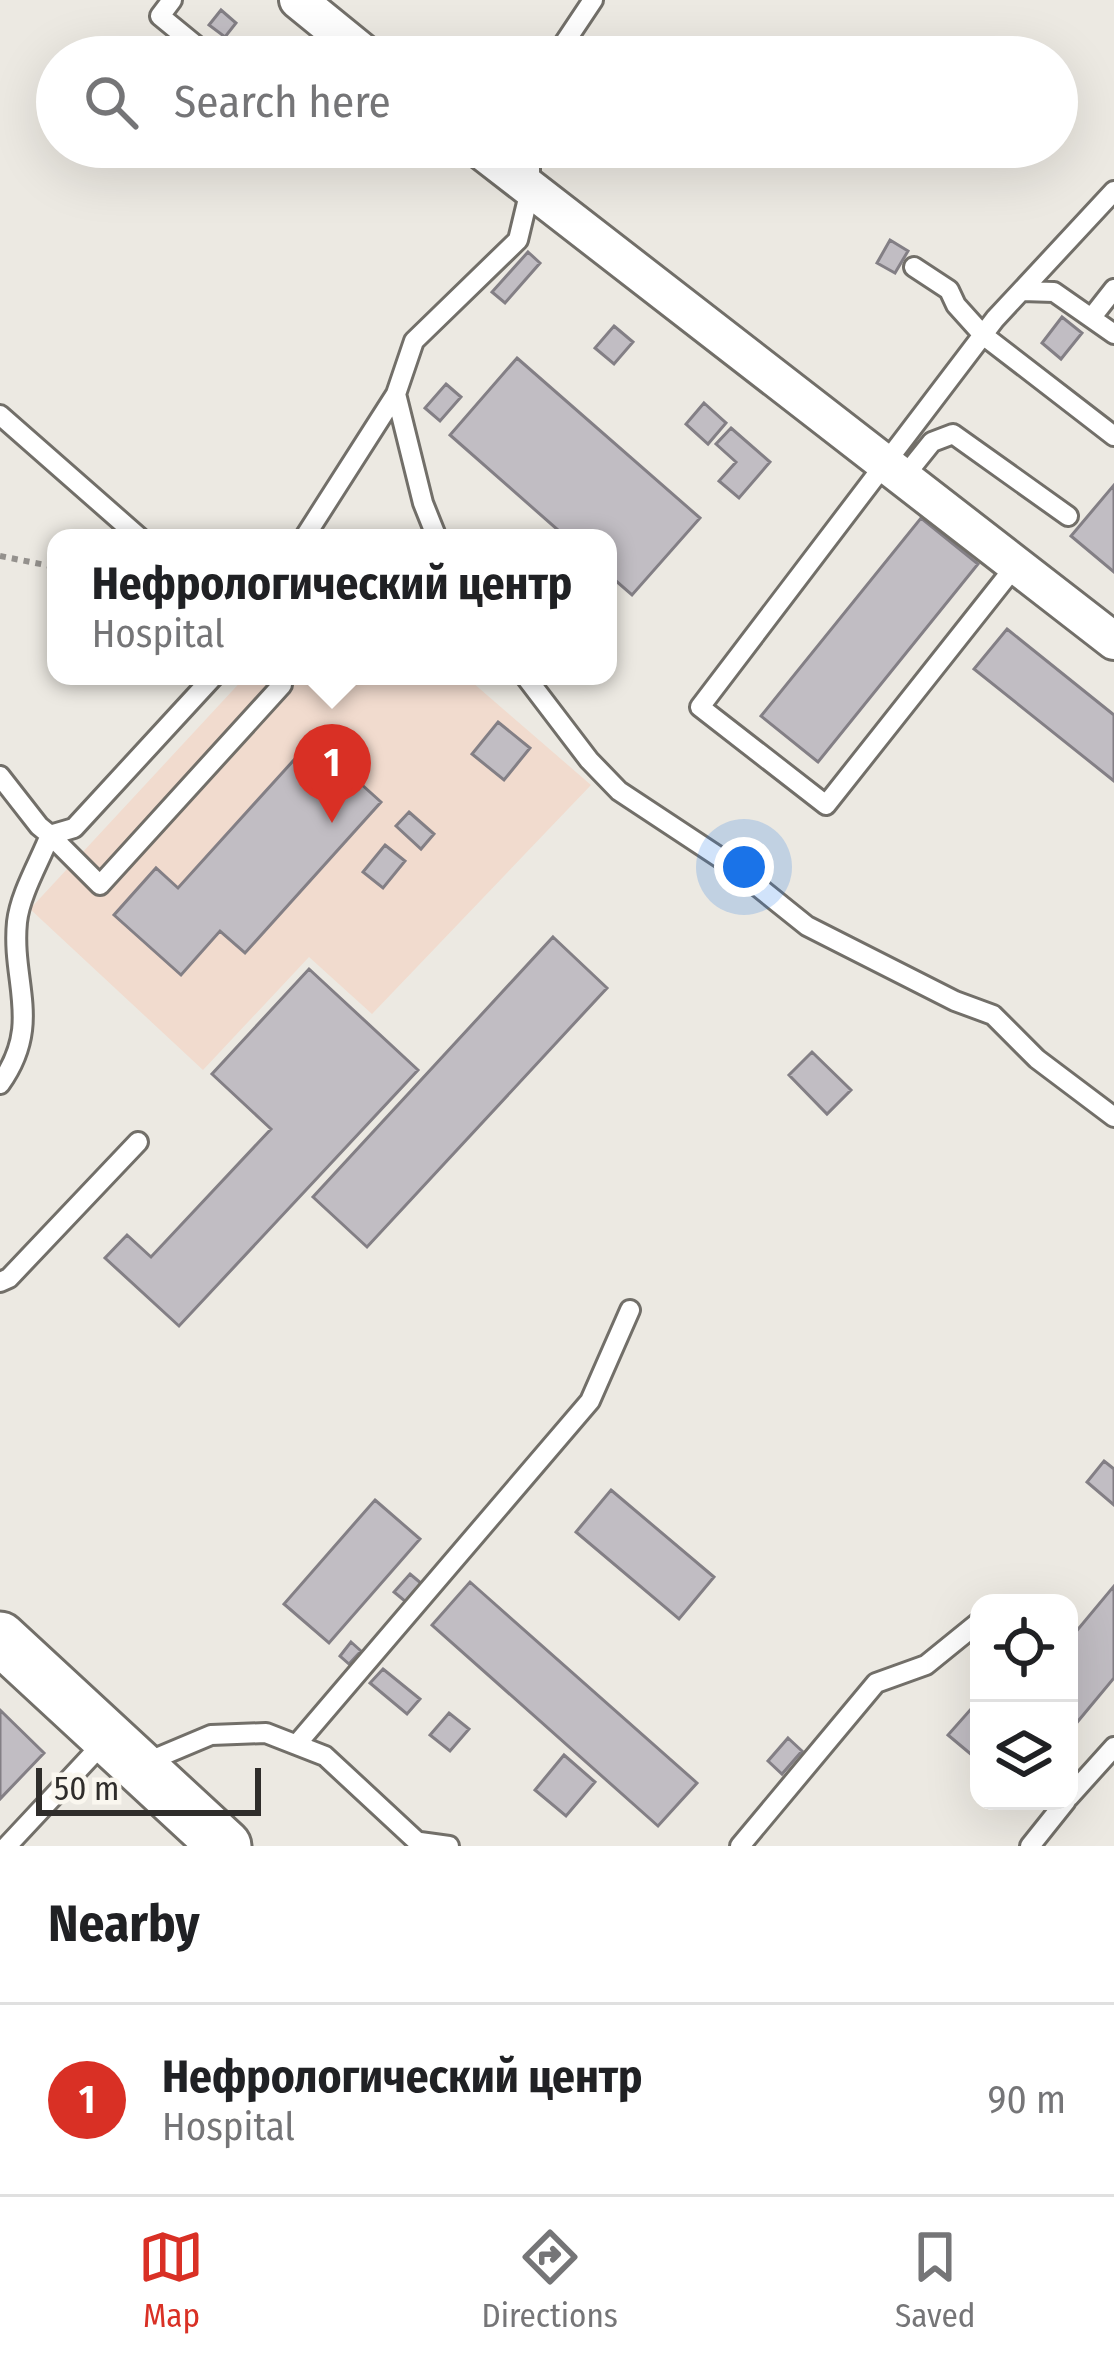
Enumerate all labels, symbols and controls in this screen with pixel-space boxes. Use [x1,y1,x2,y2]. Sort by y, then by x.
search box [36,36,1078,168]
icon: search [78,69,144,135]
text: Search here [174,75,391,129]
popup [47,529,617,685]
text: Нефрологический центр [92,557,572,611]
text: Hospital [92,611,225,657]
pin: 1 [293,724,371,823]
your location [714,837,774,897]
map controls [970,1594,1078,1810]
button: locate [970,1594,1078,1702]
button: layers [970,1702,1078,1810]
scale bar [36,1762,261,1815]
text: 50 m [54,1769,119,1809]
text: Nearby [48,1893,200,1955]
text: Нефрологический центр [162,2050,643,2104]
text: 1 [79,2077,95,2123]
text: 90 m [988,2077,1066,2123]
text: Hospital [162,2104,295,2150]
tab: Map [138,2224,204,2336]
tab: Directions [481,2224,618,2336]
tab: Saved [895,2224,975,2336]

